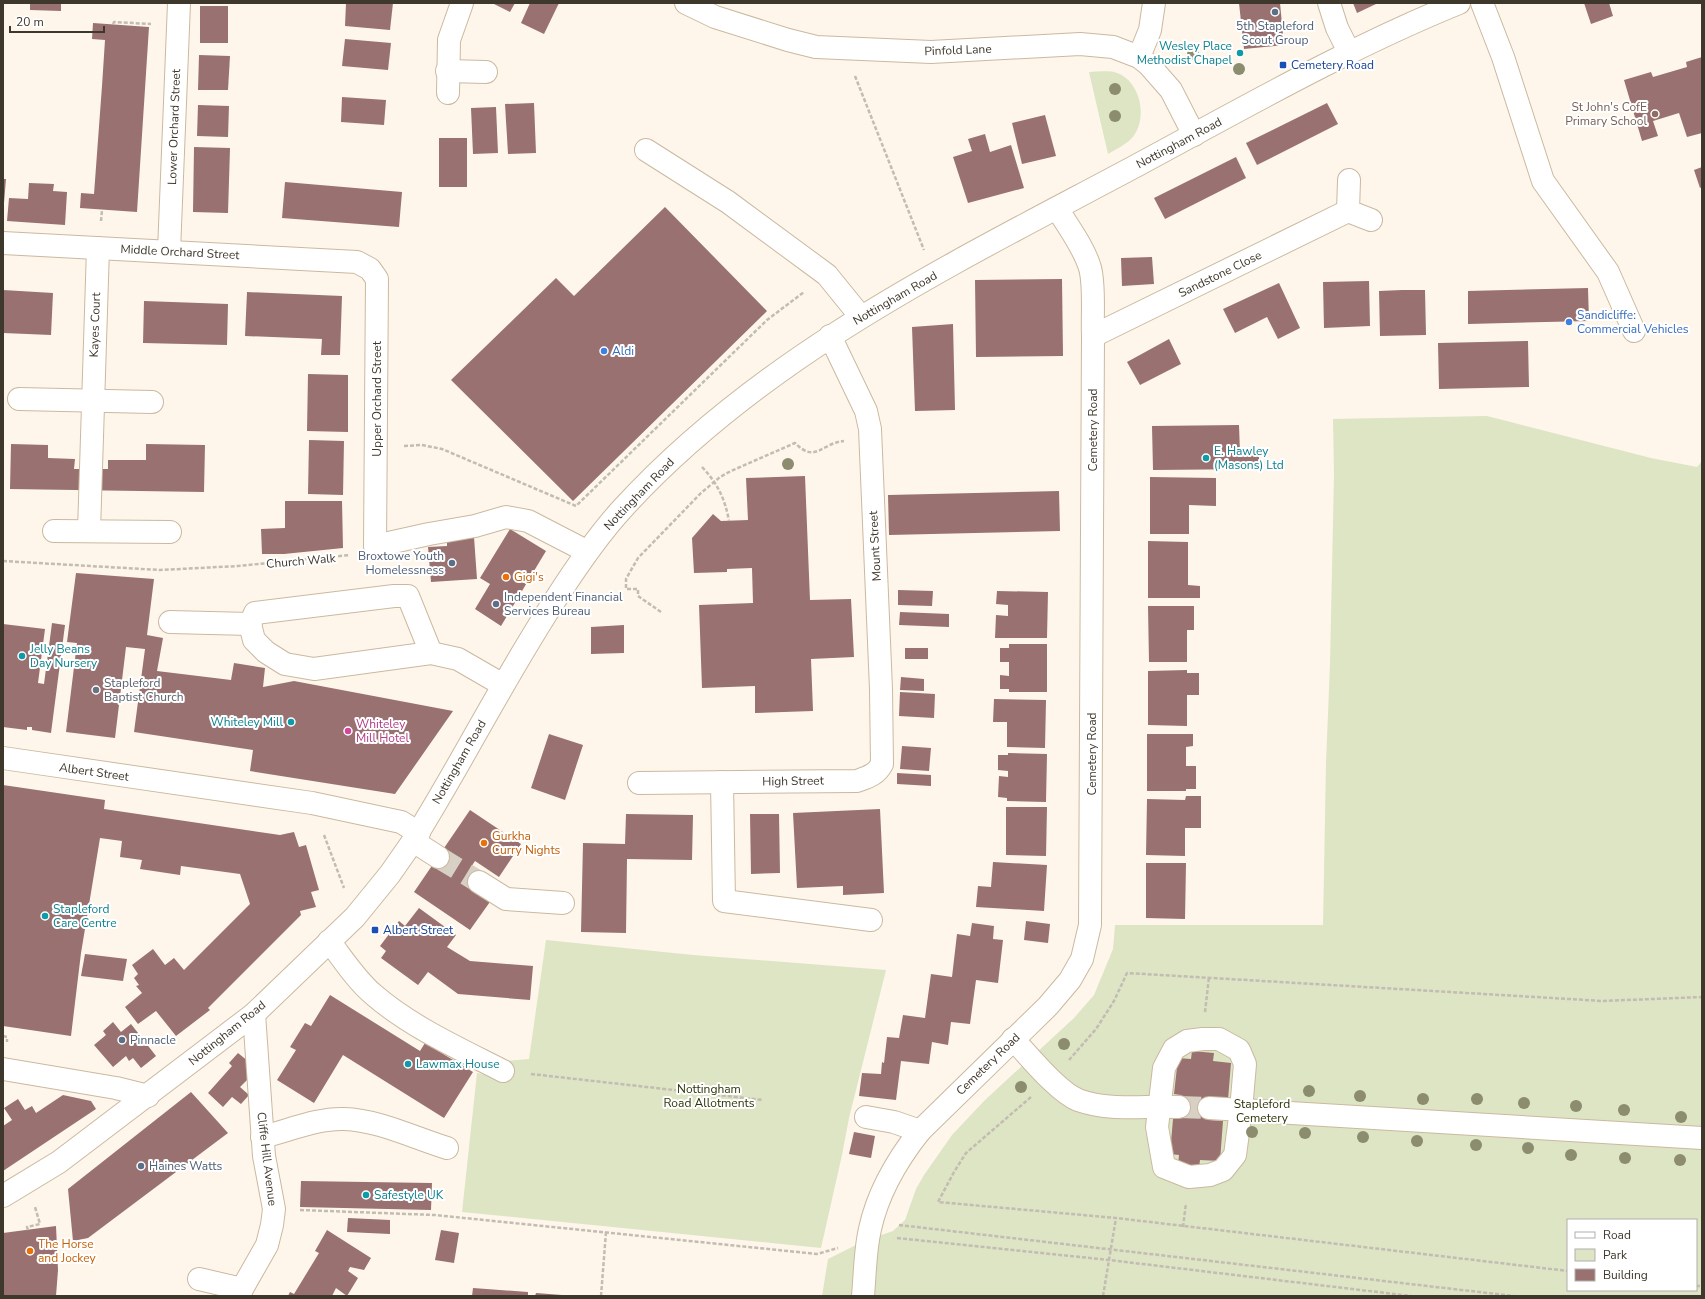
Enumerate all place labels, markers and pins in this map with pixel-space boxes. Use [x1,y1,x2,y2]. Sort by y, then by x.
marker: 5th Stapleford Scout Group [1270,7,1280,17]
place label: 5th Stapleford Scout Group [1236,18,1314,48]
place label: Wesley Place Methodist Chapel [1137,38,1232,68]
marker: Wesley Place Methodist Chapel [1235,48,1245,58]
place label: Cemetery Road [1291,57,1374,73]
marker: Cemetery Road [1278,60,1288,70]
place label: St John's CofE Primary School [1565,99,1647,129]
marker: St John's CofE Primary School [1650,109,1660,119]
place label: Sandicliffe: Commercial Vehicles [1577,307,1689,337]
marker: Sandicliffe: Commercial Vehicles [1564,317,1574,327]
place label: Aldi [612,343,634,359]
marker: Aldi [599,346,609,356]
place label: E. Hawley (Masons) Ltd [1214,443,1284,473]
marker: E. Hawley (Masons) Ltd [1201,453,1211,463]
place label: Broxtowe Youth Homelessness [358,548,444,578]
marker: Broxtowe Youth Homelessness [447,558,457,568]
place label: Gigi's [514,569,544,585]
marker: Gigi's [501,572,511,582]
place label: Independent Financial Services Bureau [504,589,623,619]
marker: Independent Financial Services Bureau [491,599,501,609]
place label: Jelly Beans Day Nursery [29,641,98,671]
marker: Jelly Beans Day Nursery [17,651,27,661]
place label: Stapleford Baptist Church [104,675,184,705]
marker: Stapleford Baptist Church [91,685,101,695]
place label: Whiteley Mill [210,714,283,730]
place label: Whiteley Mill Hotel [356,716,410,746]
marker: Whiteley Mill [286,717,296,727]
marker: Whiteley Mill Hotel [343,726,353,736]
place label: Gurkha Curry Nights [492,828,561,858]
marker: Gurkha Curry Nights [479,838,489,848]
place label: Stapleford Care Centre [53,901,117,931]
marker: Stapleford Care Centre [40,911,50,921]
place label: Albert Street [383,922,454,938]
marker: Albert Street [370,925,380,935]
place label: Pinnacle [130,1032,176,1048]
marker: Pinnacle [117,1035,127,1045]
place label: Lawmax House [416,1056,500,1072]
marker: Lawmax House [403,1059,413,1069]
place label: Haines Watts [149,1158,222,1174]
marker: Haines Watts [136,1161,146,1171]
place label: Safestyle UK [374,1187,444,1203]
marker: Safestyle UK [361,1190,371,1200]
place label: The Horse and Jockey [38,1236,97,1266]
marker: The Horse and Jockey [25,1246,35,1256]

